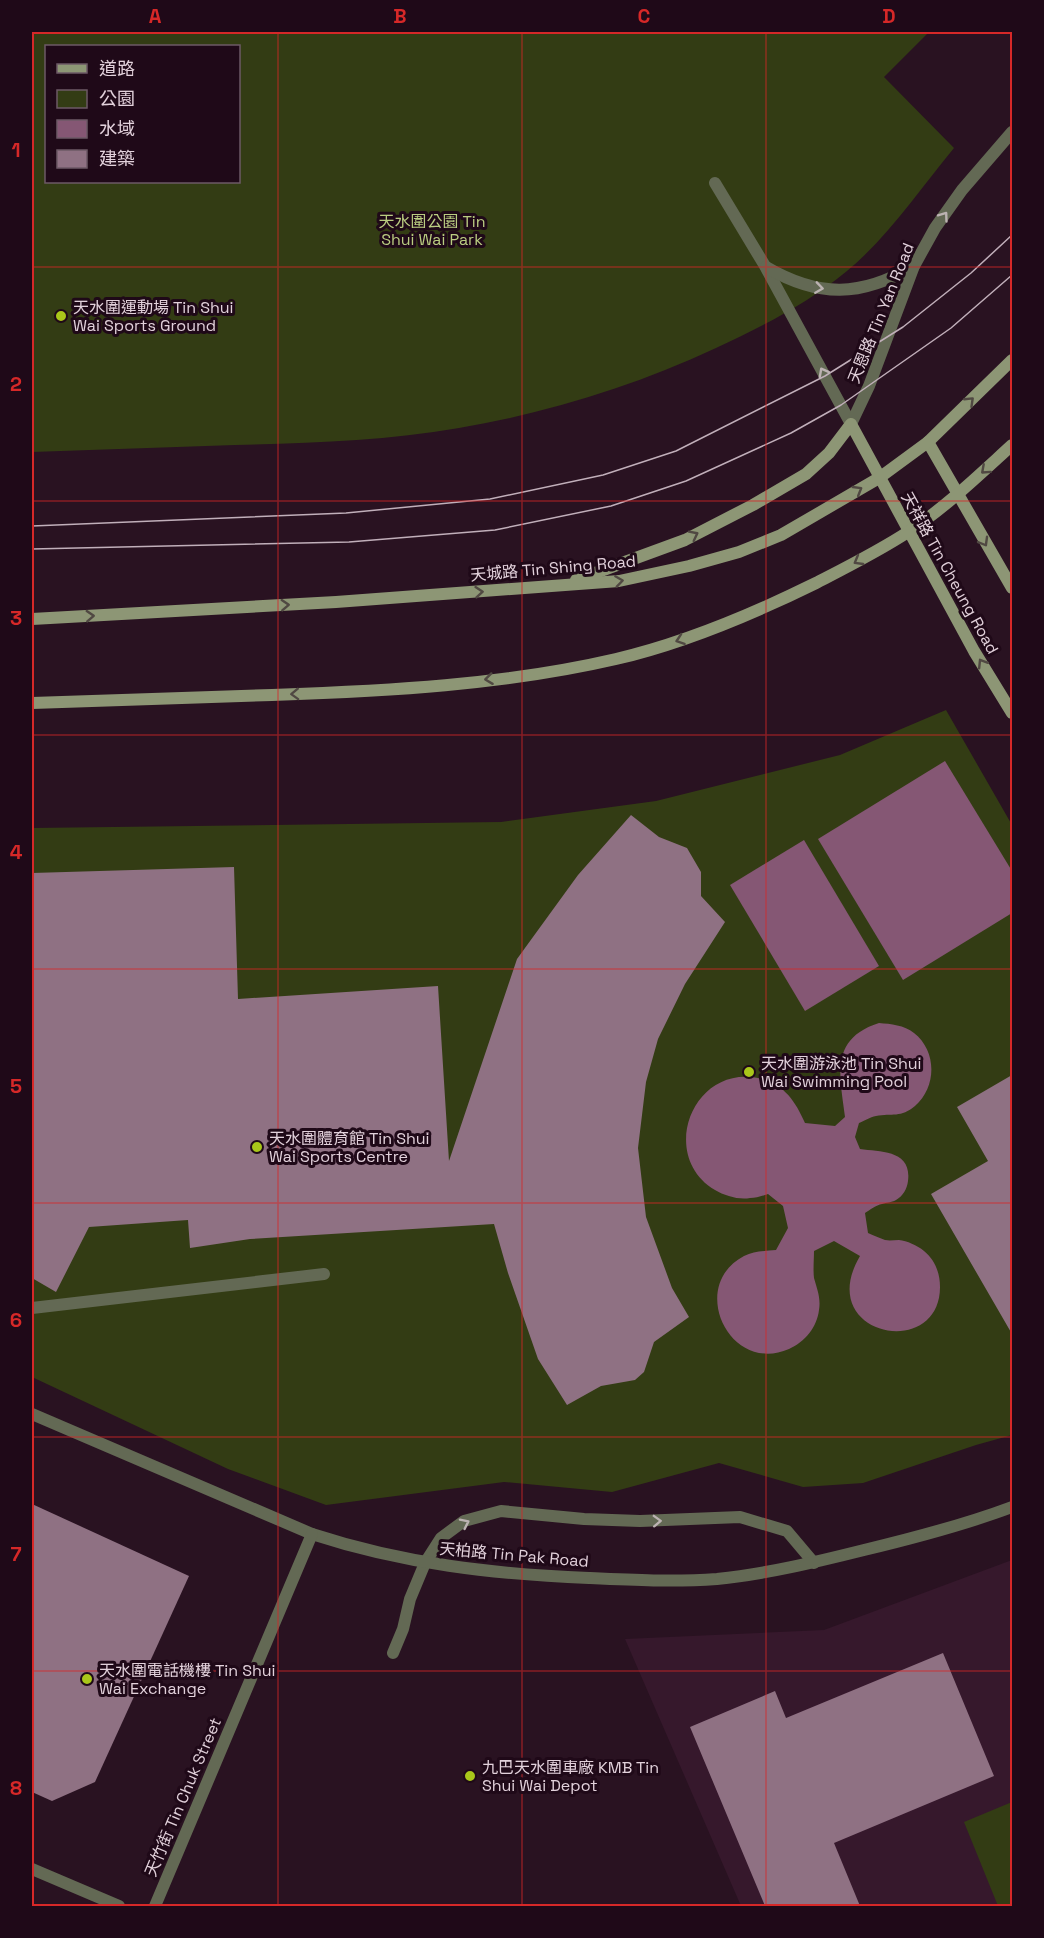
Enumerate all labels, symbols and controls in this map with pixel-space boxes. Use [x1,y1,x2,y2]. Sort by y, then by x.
text: A [149,3,162,29]
text: B [393,3,407,29]
text: C [638,3,651,29]
text: D [882,3,896,29]
legend [45,45,240,183]
text: 道路 [99,57,135,80]
text: 公園 [99,87,135,110]
text: 水域 [99,117,135,140]
text: 1 [11,137,21,163]
text: 建築 [99,147,135,170]
park label: 天水圍公園 Tin Shui Wai Park [378,211,486,250]
one-way arrow [936,211,947,222]
street label: 天恩路 Tin Yan Road [843,240,919,386]
one-way arrow [814,281,823,293]
place label: 天水圍運動場 Tin Shui Wai Sports Ground [73,297,233,336]
marker: 天水圍運動場 Tin Shui Wai Sports Ground [54,309,68,323]
one-way arrow [819,368,830,379]
text: 2 [10,371,22,397]
one-way arrow [963,397,973,408]
one-way arrow [981,463,992,474]
one-way arrow [852,486,862,498]
street label: 天祥路 Tin Cheung Road [897,488,1003,658]
one-way arrow [688,531,699,543]
one-way arrow [977,536,988,546]
street label: 天城路 Tin Shing Road [469,550,637,586]
one-way arrow [854,554,864,566]
one-way arrow [614,575,623,587]
one-way arrow [475,586,484,599]
one-way arrow [280,599,289,612]
text: 3 [10,605,22,631]
one-way arrow [85,610,94,623]
one-way arrow [675,632,686,645]
one-way arrow [977,659,989,669]
one-way arrow [485,673,494,685]
one-way arrow [290,688,299,700]
text: 4 [10,839,23,865]
place label: 天水圍游泳池 Tin Shui Wai Swimming Pool [761,1053,921,1092]
marker: 天水圍游泳池 Tin Shui Wai Swimming Pool [742,1065,756,1079]
text: 5 [10,1073,22,1099]
place label: 天水圍體育館 Tin Shui Wai Sports Centre [269,1128,429,1167]
marker: 天水圍體育館 Tin Shui Wai Sports Centre [250,1140,264,1154]
text: 6 [10,1307,22,1333]
one-way arrow [653,1515,662,1527]
one-way arrow [459,1518,470,1530]
street label: 天柏路 Tin Pak Road [438,1538,590,1572]
text: 7 [10,1541,22,1567]
place label: 天水圍電話機樓 Tin Shui Wai Exchange [99,1660,275,1699]
marker: 天水圍電話機樓 Tin Shui Wai Exchange [80,1672,94,1686]
street label: 天竹街 Tin Chuk Street [140,1714,226,1880]
place label: 九巴天水圍車廠 KMB Tin Shui Wai Depot [482,1757,659,1796]
marker: 九巴天水圍車廠 KMB Tin Shui Wai Depot [463,1769,477,1783]
text: 8 [10,1775,22,1801]

